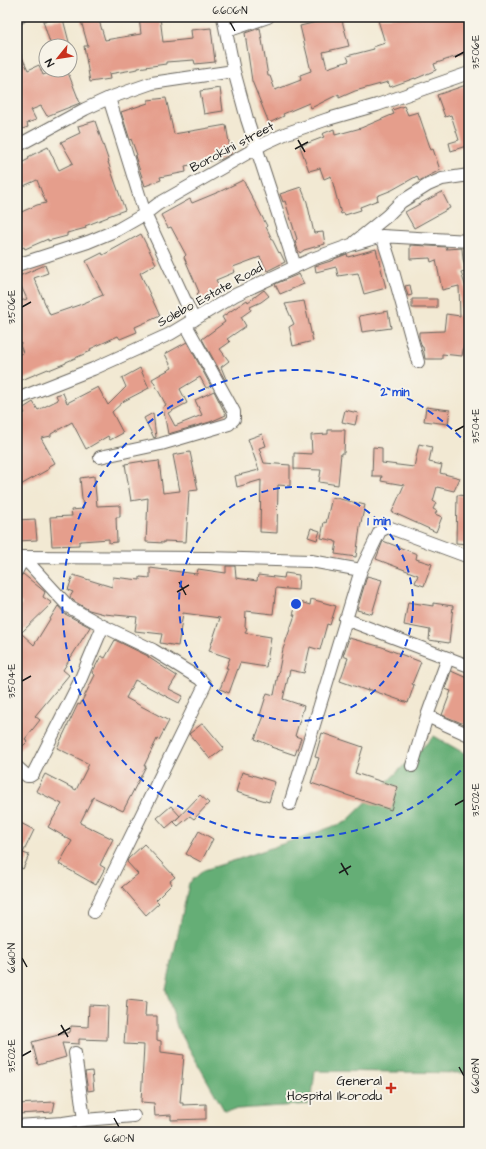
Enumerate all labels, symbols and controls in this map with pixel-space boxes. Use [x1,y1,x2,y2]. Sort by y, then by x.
text: 6.606°N [213,4,248,18]
text: 3.506°E [469,35,483,69]
north arrow [38,38,78,78]
text: N [42,56,58,69]
street label: Borokini street [187,117,278,177]
street label: Solebo Estate Road [154,258,266,331]
text: 3.506°E [5,290,19,324]
text: 2 min [380,384,409,401]
text: 3.504°E [469,409,483,443]
text: 1 min [367,513,391,530]
centre of rings [289,597,303,611]
text: 3.504°E [5,664,19,698]
text: 3.502°E [469,783,483,817]
text: 6.610°N [5,943,19,973]
text: 3.502°E [5,1039,19,1073]
text: 6.608°N [469,1058,483,1094]
place label: General Hospital Ikorodu [287,1072,382,1105]
marker: General Hospital Ikorodu [385,1082,397,1094]
text: 6.610°N [104,1132,134,1146]

